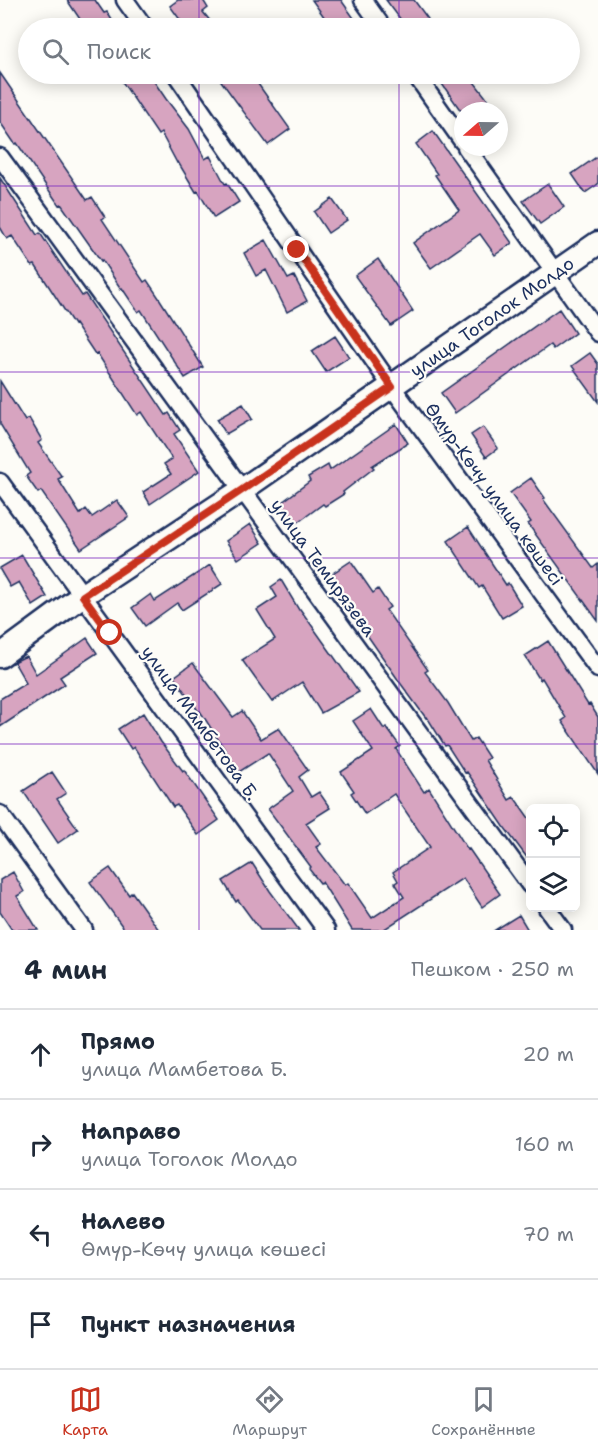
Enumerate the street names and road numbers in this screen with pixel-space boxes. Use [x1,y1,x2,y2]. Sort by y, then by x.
street label: улица Тоголок Молдо [405,251,579,383]
street label: Өмүр-Көчү улица көшесі [419,398,569,590]
street label: улица Темирязева [265,494,381,642]
street label: улица Мамбетова Б. [136,641,264,805]

